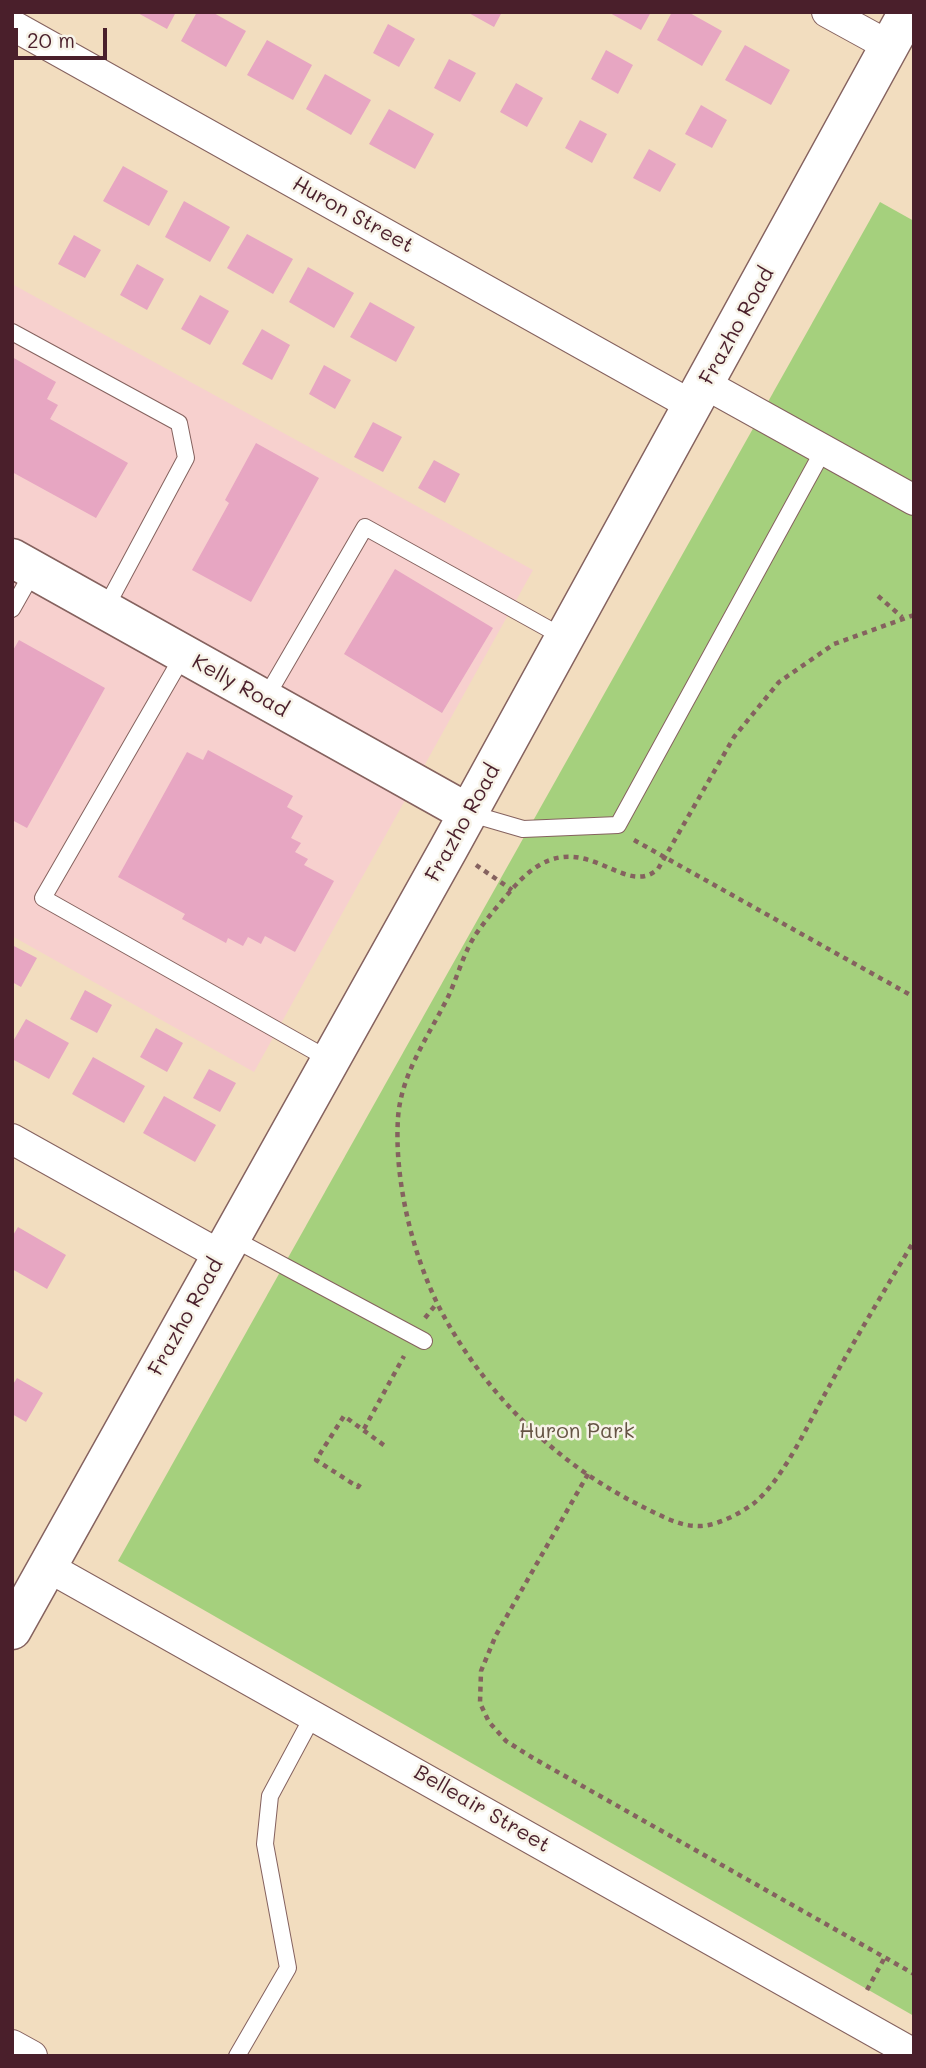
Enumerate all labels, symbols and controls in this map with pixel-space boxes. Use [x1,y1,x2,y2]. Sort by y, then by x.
scale bar [18,14,110,58]
text: 20 m [27,26,75,53]
street label: Huron Street [288,171,418,259]
street label: Frazho Road [694,263,780,389]
street label: Kelly Road [187,649,293,723]
street label: Frazho Road [420,760,506,886]
street label: Frazho Road [143,1254,229,1380]
park label: Huron Park [519,1419,635,1445]
street label: Belleair Street [409,1760,555,1858]

